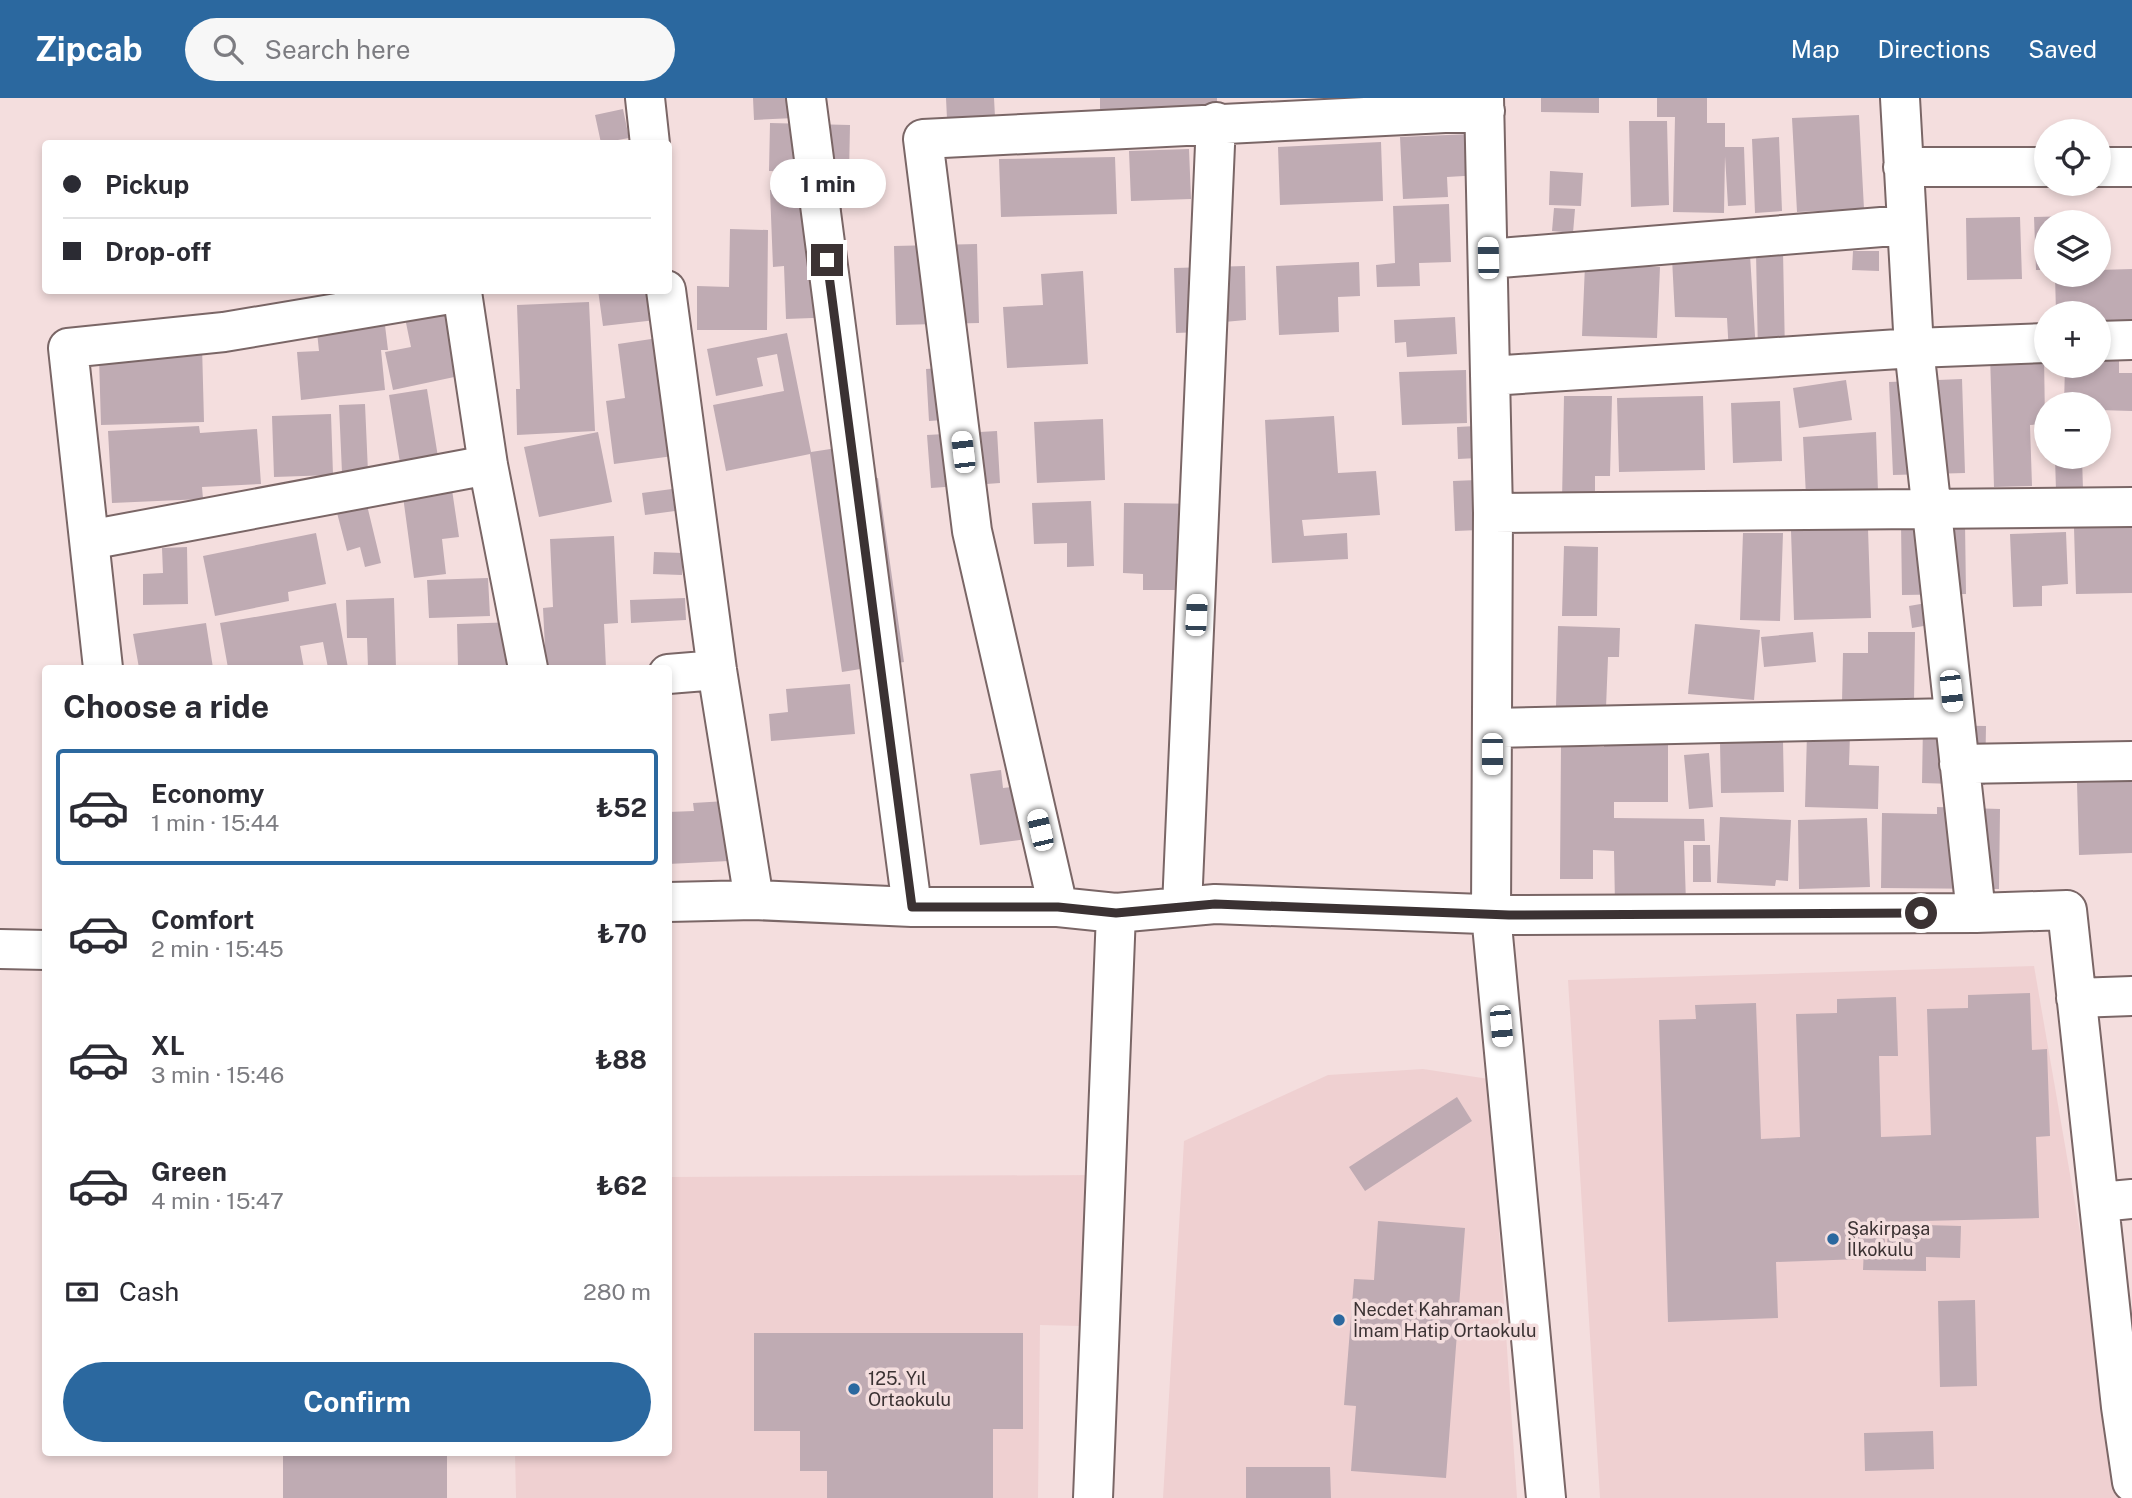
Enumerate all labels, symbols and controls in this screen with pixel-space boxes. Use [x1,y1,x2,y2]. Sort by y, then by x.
search box [185,18,675,81]
text: Zipcab [35,30,143,68]
icon: search [209,30,247,68]
text: Search here [265,34,411,65]
text: Map [1791,35,1840,63]
text: Directions [1878,35,1990,63]
text: Saved [2028,35,2097,63]
map controls [2034,119,2111,469]
button: locate [2034,119,2111,196]
callout: 1 min [769,158,885,208]
text: Pickup [105,169,189,200]
text: 1 min [800,170,856,197]
button: layers [2034,210,2111,287]
text: Drop-off [105,236,211,267]
car [1478,237,1499,279]
route end [811,244,843,276]
button: + [2034,301,2111,378]
button: − [2034,392,2111,469]
car [951,430,976,474]
car [1185,593,1208,637]
car [1939,669,1964,713]
text: Choose a ride [63,688,269,725]
car [1482,733,1503,775]
icon: car [67,776,130,839]
text: Economy [151,778,264,809]
text: ₺52 [596,792,647,823]
car [1026,807,1055,853]
text: 1 min · 15:44 [151,809,279,836]
route start [1905,897,1937,929]
icon: car [67,902,130,965]
text: Comfort [151,904,254,935]
text: ₺70 [597,918,647,949]
text: 2 min · 15:45 [151,935,284,962]
car [1489,1004,1514,1048]
icon: car [67,1028,130,1091]
text: XL [151,1030,185,1061]
text: ₺88 [595,1044,647,1075]
text: 3 min · 15:46 [151,1061,284,1088]
icon: car [67,1154,130,1217]
text: Green [151,1156,227,1187]
text: ₺62 [596,1170,647,1201]
text: 4 min · 15:47 [151,1187,284,1214]
place label: Şakirpaşa İlkokulu [1847,1218,1930,1260]
marker: Şakirpaşa İlkokulu [1825,1231,1841,1247]
icon: cash [63,1273,101,1311]
text: Cash [119,1276,179,1307]
text: 280 m [583,1278,651,1305]
place label: Necdet Kahraman İmam Hatip Ortaokulu [1353,1299,1536,1341]
marker: Necdet Kahraman İmam Hatip Ortaokulu [1331,1312,1347,1328]
button: Confirm [63,1362,651,1442]
place label: 125. Yıl Ortaokulu [868,1368,951,1410]
marker: 125. Yıl Ortaokulu [846,1381,862,1397]

